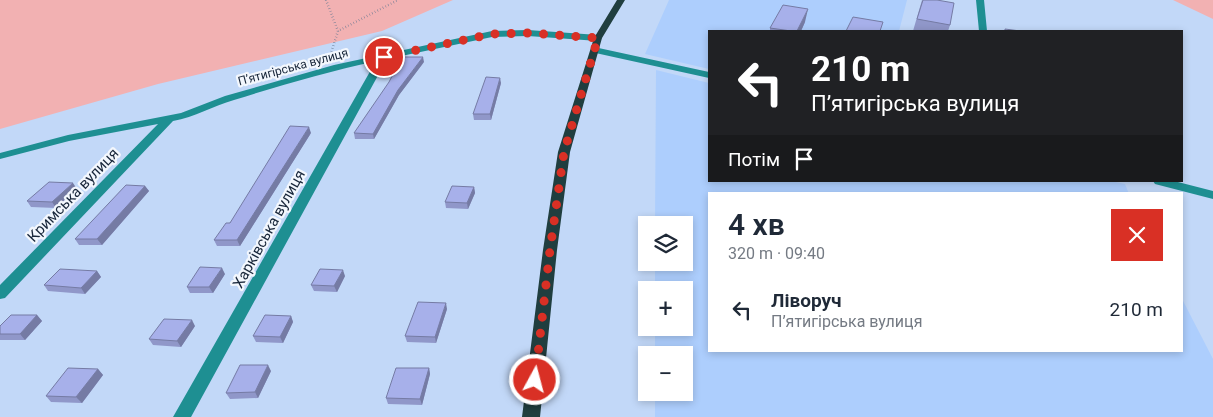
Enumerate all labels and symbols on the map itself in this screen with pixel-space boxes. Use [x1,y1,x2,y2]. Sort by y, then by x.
pin [363,36,405,78]
street label: П’ятигірська вулиця [236,46,350,88]
street label: Кримська вулиця [24,144,122,246]
street label: Харківська вулиця [229,167,309,291]
position arrow [508,353,560,405]

